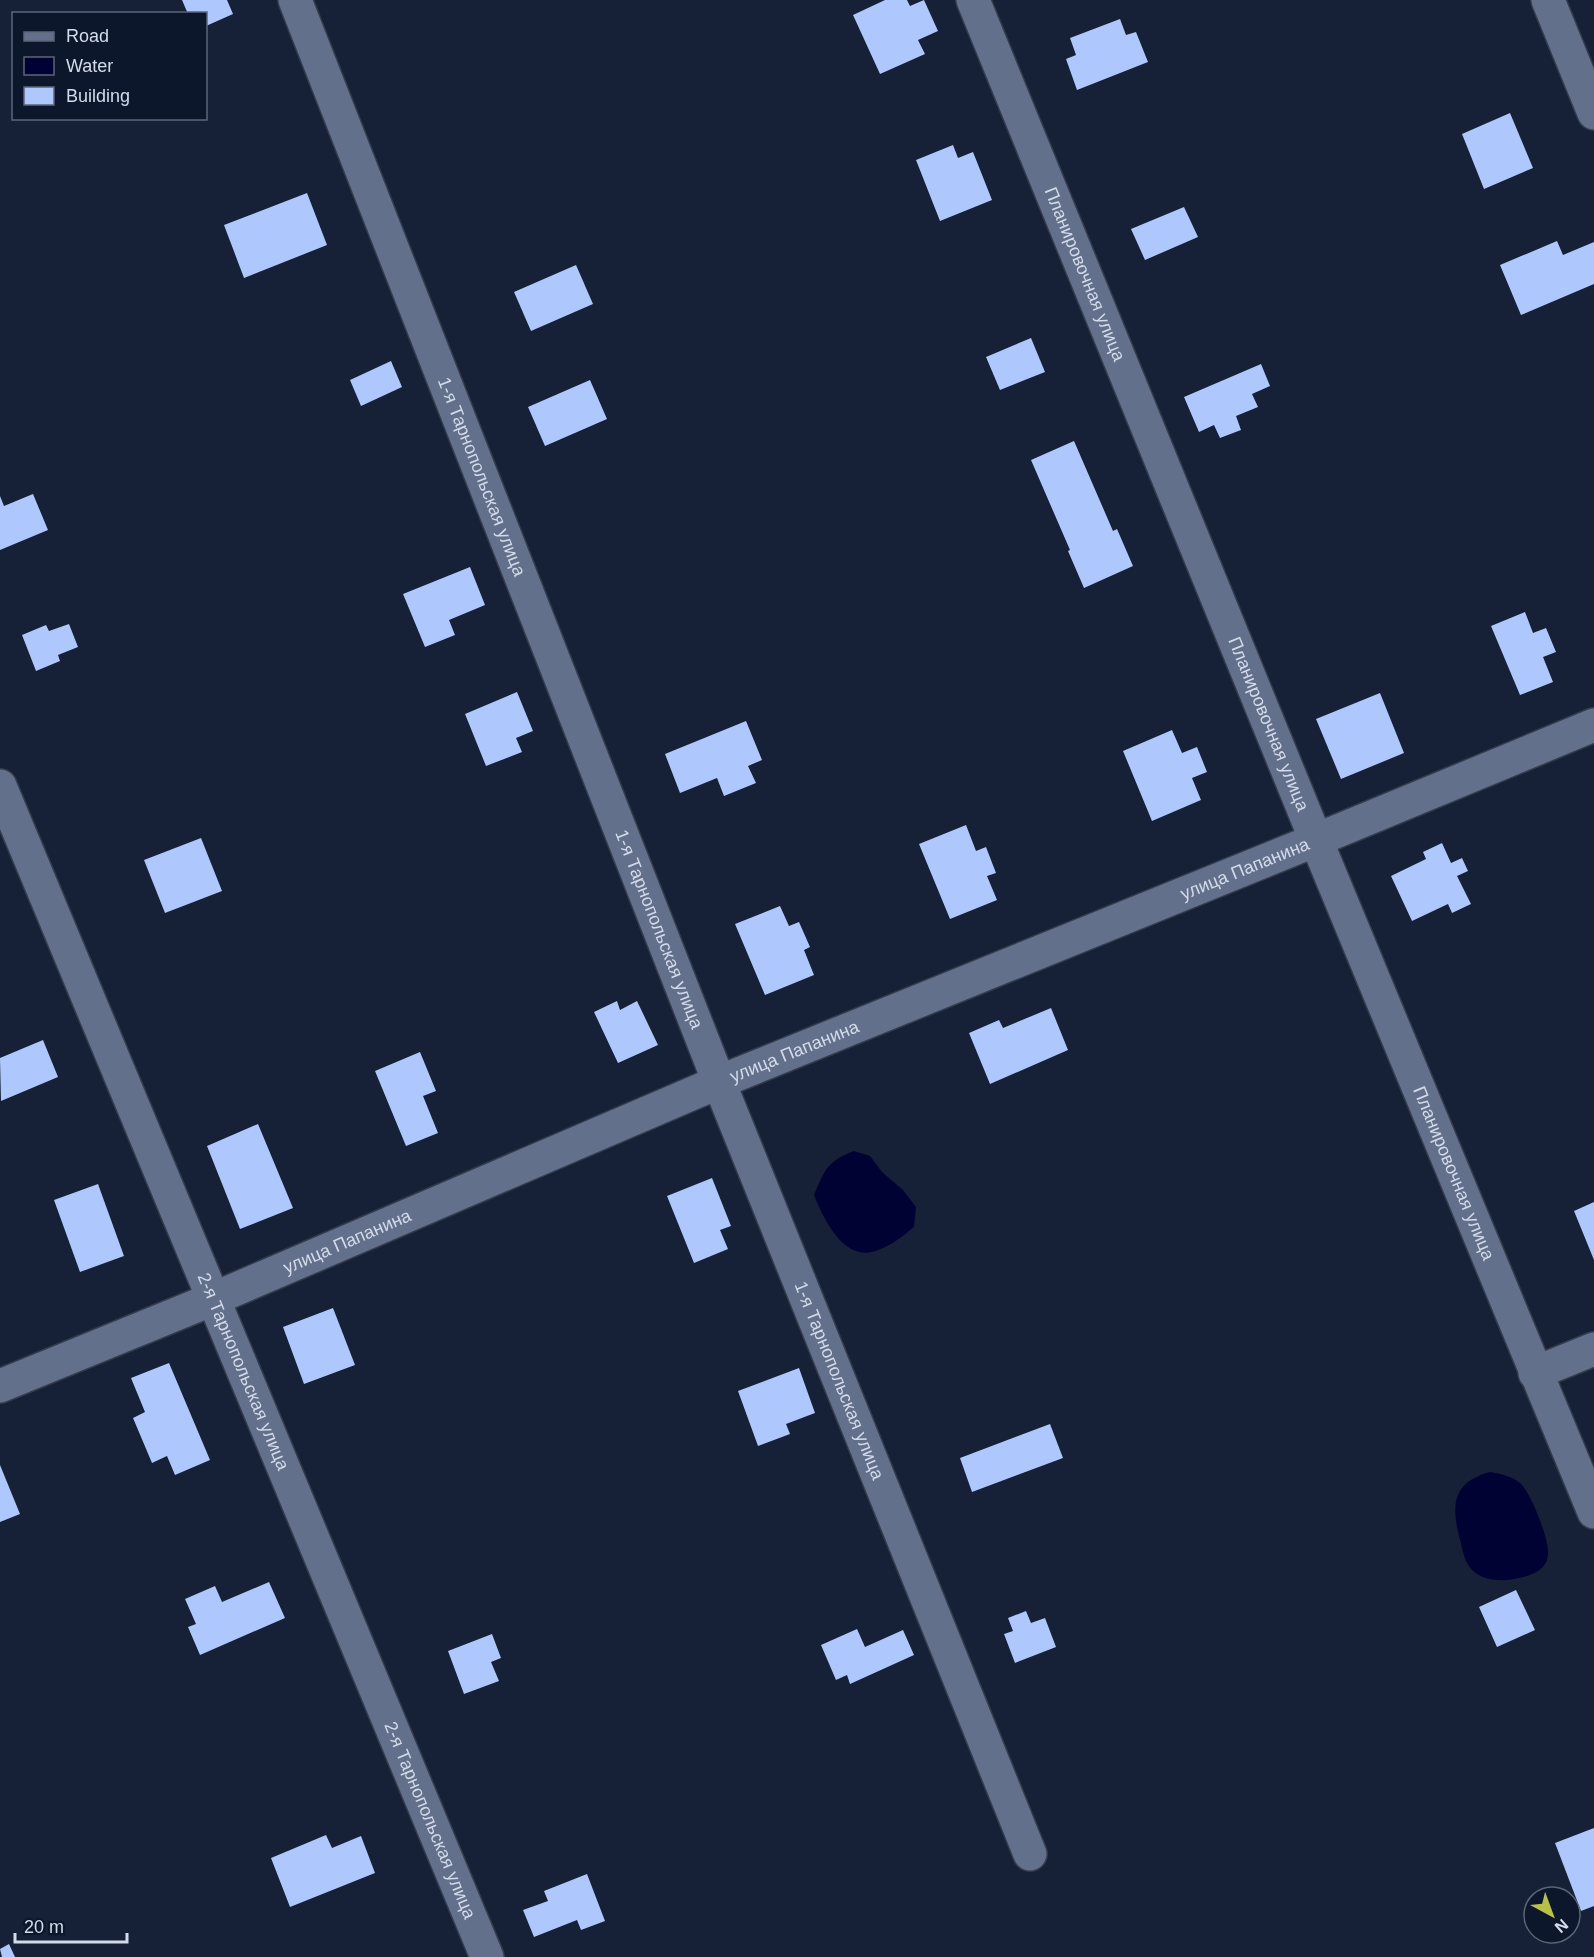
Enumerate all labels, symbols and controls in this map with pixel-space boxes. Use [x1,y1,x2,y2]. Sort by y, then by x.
legend [12,12,207,120]
text: Road [66,26,109,46]
text: Water [66,56,113,76]
text: Building [66,86,130,106]
street label: Планировочная улица [1040,184,1130,365]
street label: 1-я Тарнопольская улица [434,374,530,580]
street label: Планировочная улица [1224,634,1313,815]
street label: 1-я Тарнопольская улица [611,827,707,1032]
street label: улица Папанина [1177,833,1313,904]
street label: улица Папанина [727,1016,863,1086]
street label: Планировочная улица [1409,1083,1499,1264]
street label: улица Папанина [280,1205,415,1278]
street label: 2-я Тарнопольская улица [194,1270,294,1474]
street label: 1-я Тарнопольская улица [790,1279,889,1483]
street label: 2-я Тарнопольская улица [380,1718,480,1923]
north arrow [1522,1885,1582,1945]
scale bar [15,1906,128,1944]
text: N [1552,1916,1571,1936]
text: 20 m [24,1917,64,1937]

